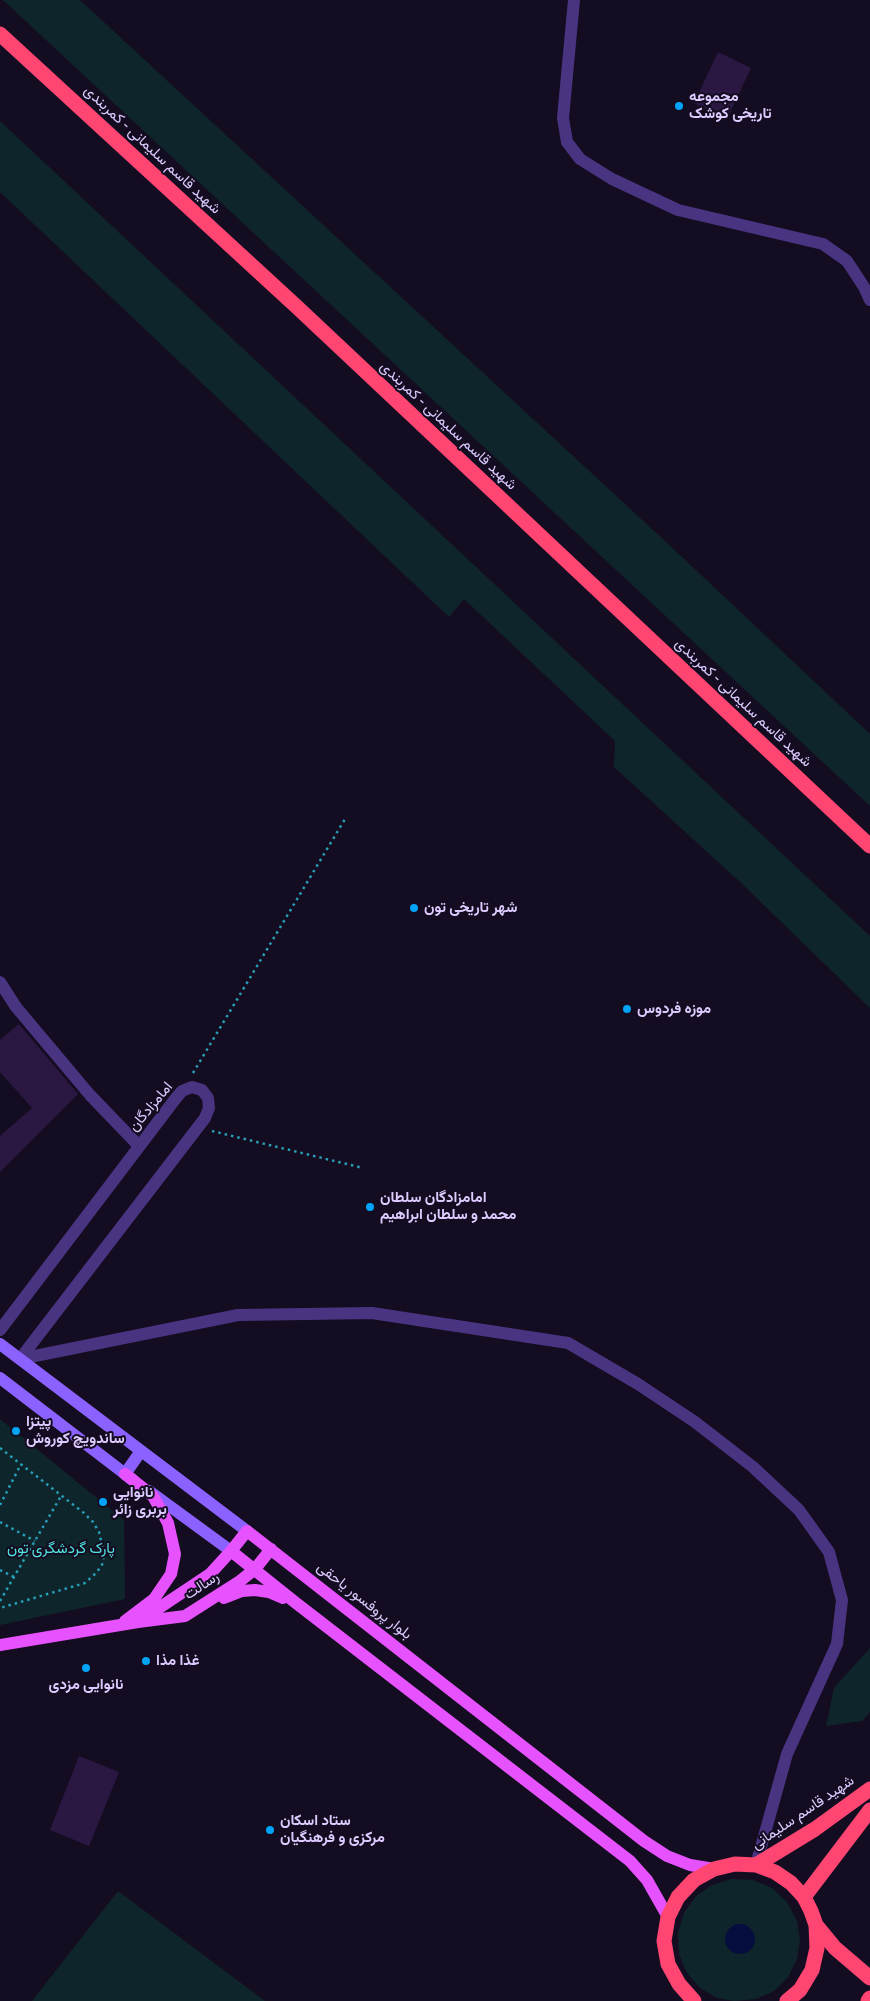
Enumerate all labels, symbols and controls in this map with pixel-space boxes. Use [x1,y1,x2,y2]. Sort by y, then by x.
street label: شهید قاسم سلیمانی - کمربندی [80,82,224,218]
place label: مجموعه تاریخی کوشک [689,88,772,123]
marker: مجموعه تاریخی کوشک [673,100,685,112]
street label: شهید قاسم سلیمانی - کمربندی [376,358,520,494]
street label: شهید قاسم سلیمانی - کمربندی [671,635,815,771]
place label: شهر تاریخی تون [424,899,518,917]
marker: شهر تاریخی تون [408,902,420,914]
place label: موزه فردوس [637,1000,711,1018]
marker: موزه فردوس [621,1003,633,1015]
street label: امامزادگان [125,1078,177,1136]
place label: امامزادگان سلطان محمد و سلطان ابراهیم [380,1189,516,1224]
marker: امامزادگان سلطان محمد و سلطان ابراهیم [364,1201,376,1213]
place label: پيتزا ساندویچ کوروش [26,1413,125,1448]
marker: پيتزا ساندویچ کوروش [10,1425,22,1437]
place label: نانوایی بربری زائر [113,1484,167,1519]
marker: نانوایی بربری زائر [97,1496,109,1508]
park label: پارک گردشگری تون [7,1540,115,1558]
street label: بلوار پروفسور یاحقی [313,1558,415,1644]
street label: رسالت [181,1568,223,1604]
place label: غذا مذا [156,1652,199,1670]
marker: غذا مذا [140,1655,152,1667]
marker: نانوایی مزدی [80,1662,92,1674]
place label: نانوایی مزدی [49,1676,123,1694]
street label: شهید قاسم سلیمانی [748,1772,858,1854]
place label: ستاد اسکان مرکزی و فرهنگیان [280,1812,385,1847]
marker: ستاد اسکان مرکزی و فرهنگیان [264,1824,276,1836]

